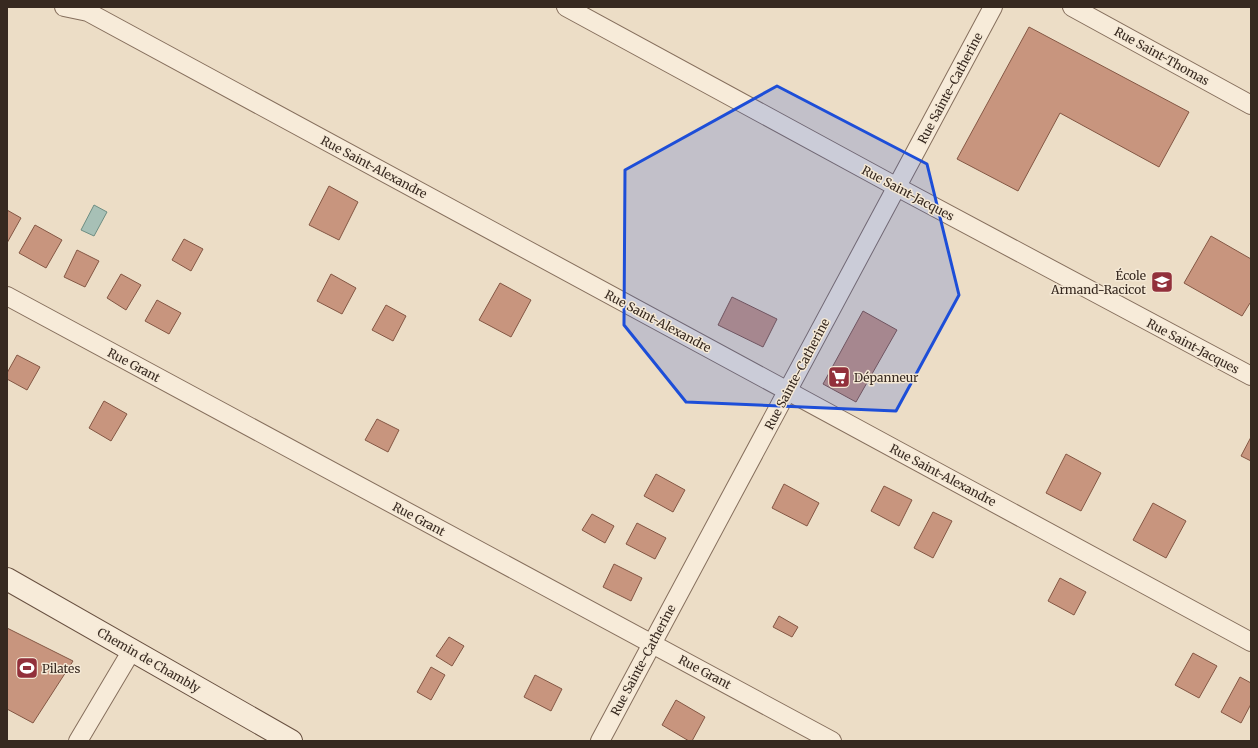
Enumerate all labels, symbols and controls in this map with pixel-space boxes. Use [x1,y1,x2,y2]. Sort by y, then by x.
street label: Rue Saint-Thomas [1112,24,1212,88]
street label: Rue Sainte-Catherine [914,30,986,146]
street label: Rue Saint-Alexandre [318,133,430,201]
street label: Rue Saint-Jacques [859,162,957,224]
place label: École Armand-Racicot [1050,268,1146,297]
school or university icon: École Armand-Racicot [1149,269,1175,295]
street label: Rue Saint-Alexandre [602,287,714,355]
street label: Rue Saint-Jacques [1144,315,1242,377]
street label: Rue Sainte-Catherine [761,316,833,432]
street label: Rue Grant [105,345,163,385]
supermarket icon: Dépanneur [826,364,852,390]
place label: Dépanneur [854,370,919,385]
street label: Rue Saint-Alexandre [887,441,999,509]
street label: Rue Grant [390,499,448,539]
street label: Rue Sainte-Catherine [607,602,679,718]
street label: Chemin de Chambly [95,624,203,696]
street label: Rue Grant [676,652,734,692]
sports icon: Pilates [14,655,40,681]
place label: Pilates [42,661,80,676]

